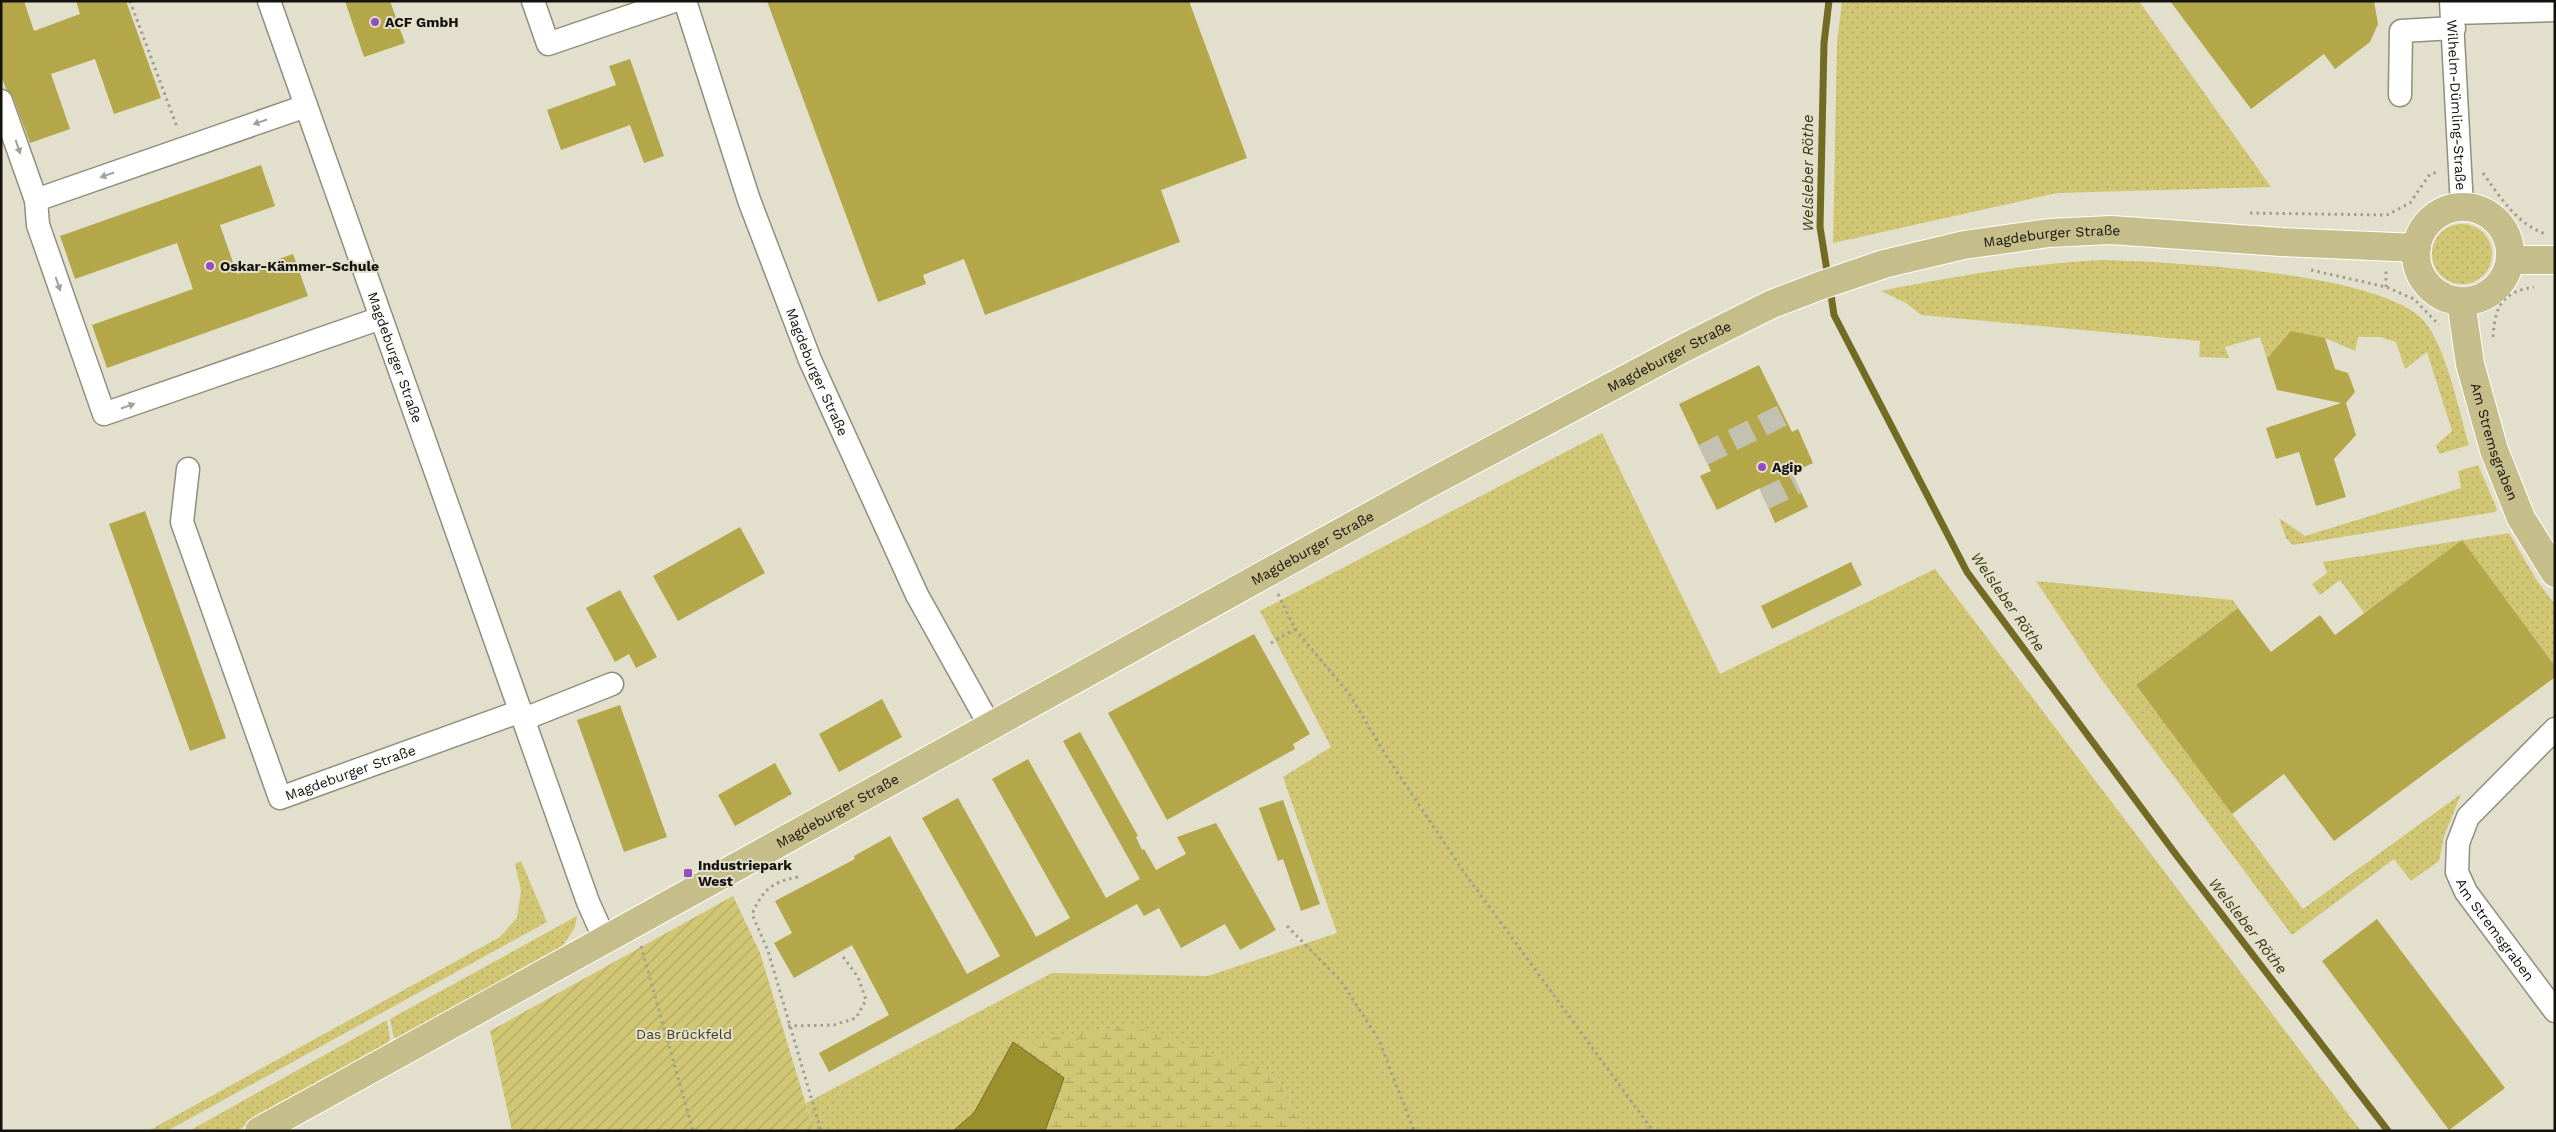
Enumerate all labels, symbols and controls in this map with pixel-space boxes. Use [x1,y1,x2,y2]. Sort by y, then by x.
place label: ACF GmbH [385,14,459,30]
marker: ACF GmbH [369,16,381,28]
street label: Wilhelm-Dümling-Straße [2444,19,2469,191]
water label: Welsleber Röthe [1799,114,1817,232]
one-way arrow [252,118,267,126]
one-way arrow [14,139,22,154]
one-way arrow [99,172,114,179]
street label: Magdeburger Straße [1982,222,2121,250]
place label: Oskar-Kämmer-Schule [220,258,379,274]
marker: Oskar-Kämmer-Schule [204,260,216,272]
one-way arrow [54,277,62,292]
street label: Magdeburger Straße [365,290,426,425]
street label: Magdeburger Straße [783,306,851,438]
street label: Magdeburger Straße [1604,318,1734,395]
street label: Am Stremsgraben [2468,381,2521,503]
one-way arrow [120,402,135,409]
place label: Agip [1772,459,1802,475]
marker: Agip [1756,461,1768,473]
street label: Magdeburger Straße [1248,508,1377,588]
water label: Welsleber Röthe [1967,549,2049,655]
street label: Magdeburger Straße [283,742,418,804]
street label: Magdeburger Straße [773,771,901,851]
place label: Industriepark West [698,857,792,889]
marker: Industriepark West [682,867,694,879]
water label: Welsleber Röthe [2205,874,2291,978]
street label: Am Stremsgraben [2453,876,2538,984]
park label: Das Brückfeld [636,1026,732,1042]

